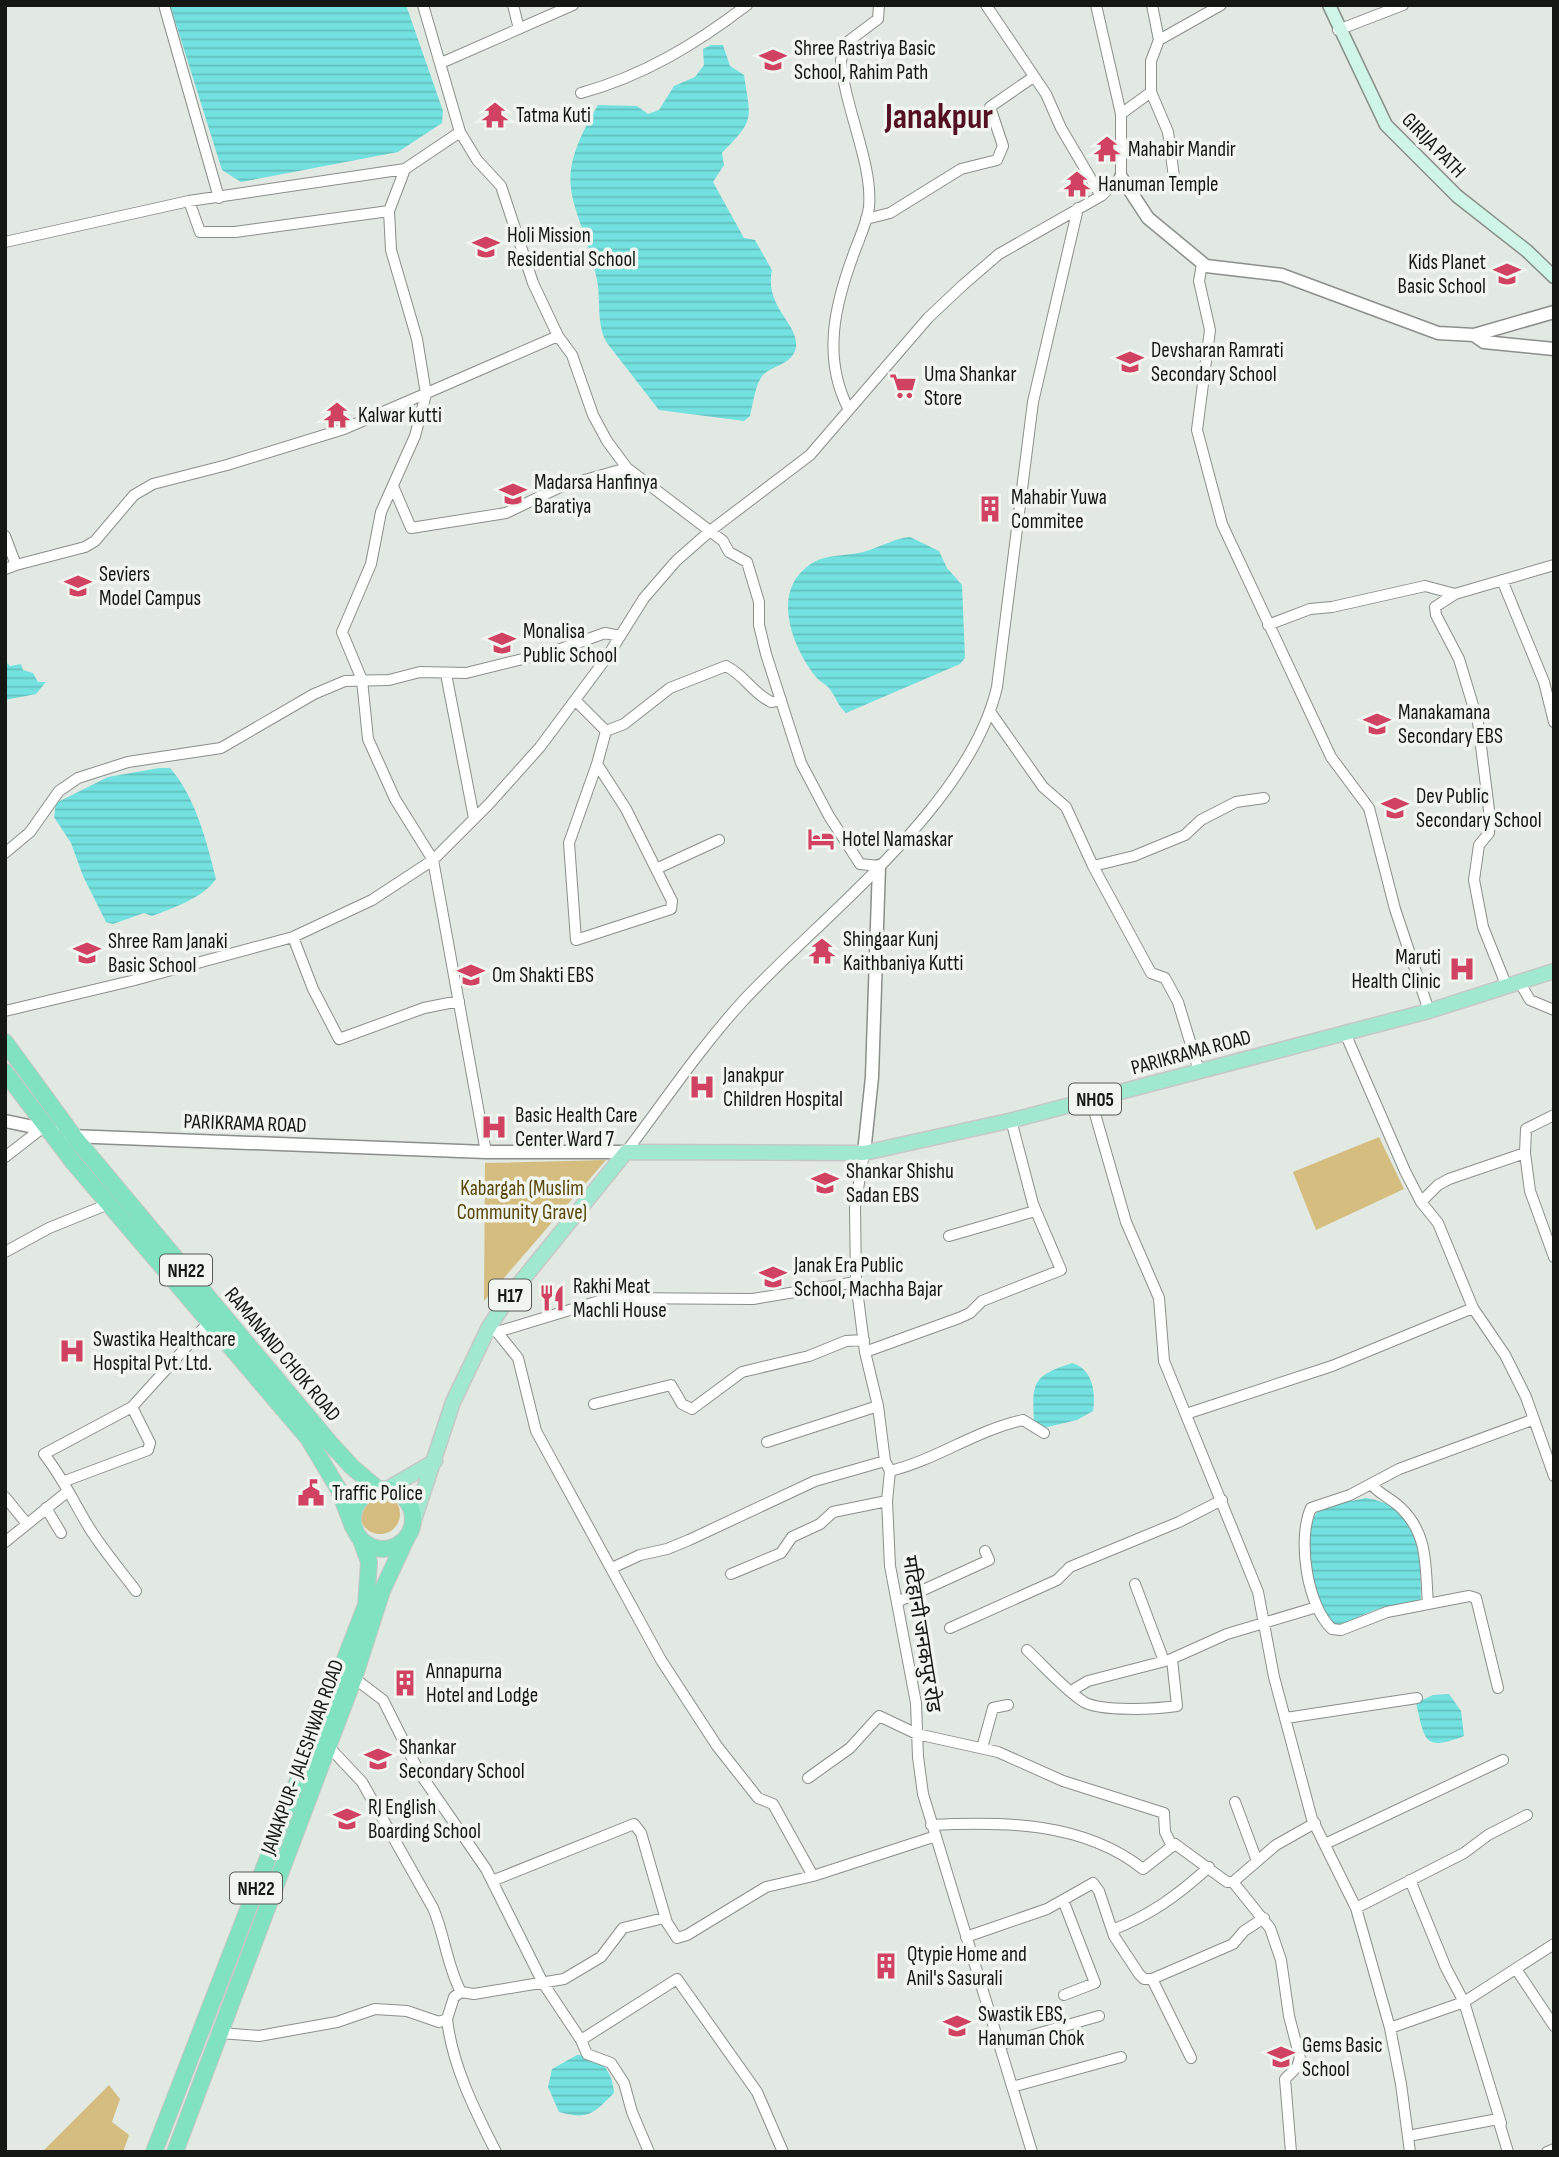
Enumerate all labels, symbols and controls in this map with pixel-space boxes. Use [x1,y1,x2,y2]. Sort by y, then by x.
place label: Shree Rastriya Basic School, Rahim Path [794,36,936,85]
school or university icon: Shree Rastriya Basic School, Rahim Path [758,45,788,75]
district label: Janakpur [884,96,993,139]
temple icon: Tatma Kuti [480,100,510,130]
place label: Tatma Kuti [516,103,591,128]
street label: GIRIJA PATH [1396,108,1471,183]
temple icon: Mahabir Mandir [1092,134,1122,164]
place label: Mahabir Mandir [1128,137,1236,162]
temple icon: Hanuman Temple [1062,169,1092,199]
place label: Hanuman Temple [1098,172,1219,197]
place label: Holi Mission Residential School [507,223,636,272]
school or university icon: Holi Mission Residential School [471,232,501,262]
place label: Kids Planet Basic School [1398,250,1486,299]
school or university icon: Kids Planet Basic School [1492,259,1522,289]
place label: Devsharan Ramrati Secondary School [1151,338,1284,387]
school or university icon: Devsharan Ramrati Secondary School [1115,347,1145,377]
place label: Uma Shankar Store [924,362,1016,411]
supermarket icon: Uma Shankar Store [888,371,918,401]
temple icon: Kalwar kutti [322,400,352,430]
place label: Kalwar kutti [358,403,442,428]
place label: Madarsa Hanfinya Baratiya [534,470,658,519]
school or university icon: Madarsa Hanfinya Baratiya [498,479,528,509]
place label: Mahabir Yuwa Commitee [1011,485,1107,534]
building icon: Mahabir Yuwa Commitee [975,494,1005,524]
place label: Seviers Model Campus [99,562,201,611]
school or university icon: Seviers Model Campus [63,571,93,601]
place label: Monalisa Public School [523,619,617,668]
school or university icon: Monalisa Public School [487,628,517,658]
place label: Manakamana Secondary EBS [1398,700,1503,749]
school or university icon: Manakamana Secondary EBS [1362,709,1392,739]
place label: Dev Public Secondary School [1416,784,1542,833]
school or university icon: Dev Public Secondary School [1380,793,1410,823]
hotel icon: Hotel Namaskar [806,824,836,854]
place label: Hotel Namaskar [842,827,953,852]
place label: Shingaar Kunj Kaithbaniya Kutti [843,927,963,976]
place label: Shree Ram Janaki Basic School [108,929,228,978]
temple icon: Shingaar Kunj Kaithbaniya Kutti [807,936,837,966]
school or university icon: Shree Ram Janaki Basic School [72,938,102,968]
place label: Maruti Health Clinic [1351,945,1441,994]
hospital icon: Maruti Health Clinic [1447,954,1477,984]
school or university icon: Om Shakti EBS [456,960,486,990]
place label: Om Shakti EBS [492,963,594,988]
street label: PARIKRAMA ROAD [1128,1024,1254,1080]
place label: Janakpur Children Hospital [722,1063,843,1112]
hospital icon: Janakpur Children Hospital [687,1072,717,1102]
road number: NH05 [1069,1084,1121,1114]
place label: Basic Health Care Center Ward 7 [515,1103,638,1152]
street label: PARIKRAMA ROAD [183,1109,307,1138]
hospital icon: Basic Health Care Center Ward 7 [479,1112,509,1142]
place label: Shankar Shishu Sadan EBS [846,1159,954,1208]
school or university icon: Shankar Shishu Sadan EBS [810,1168,840,1198]
park label: Kabargah (Muslim Community Grave) [457,1176,587,1225]
place label: Janak Era Public School, Machha Bajar [793,1253,943,1302]
road number: NH22 [160,1254,212,1286]
school or university icon: Janak Era Public School, Machha Bajar [758,1262,788,1292]
place label: Rakhi Meat Machli House [573,1274,667,1323]
road number: H17 [489,1280,531,1310]
street label: RAMANAND CHOK ROAD [219,1282,346,1426]
restaurant icon: Rakhi Meat Machli House [537,1283,567,1313]
place label: Swastika Healthcare Hospital Pvt. Ltd. [93,1327,236,1376]
hospital icon: Swastika Healthcare Hospital Pvt. Ltd. [57,1336,87,1366]
public building icon: Traffic Police [296,1478,326,1508]
place label: Traffic Police [332,1481,423,1506]
street label: मटिहानी जनकपुर रोड [897,1554,946,1715]
street label: JANAKPUR- JALESHWAR ROAD [255,1656,349,1859]
place label: Annapurna Hotel and Lodge [425,1659,538,1708]
building icon: Annapurna Hotel and Lodge [390,1668,420,1698]
place label: Shankar Secondary School [399,1735,525,1784]
school or university icon: Shankar Secondary School [363,1744,393,1774]
place label: RJ English Boarding School [368,1795,481,1844]
school or university icon: RJ English Boarding School [332,1804,362,1834]
road number: NH22 [230,1872,282,1904]
place label: Qtypie Home and Anil's Sasurali [906,1942,1027,1991]
building icon: Qtypie Home and Anil's Sasurali [871,1951,901,1981]
place label: Swastik EBS, Hanuman Chok [978,2002,1084,2051]
school or university icon: Swastik EBS, Hanuman Chok [942,2011,972,2041]
place label: Gems Basic School [1302,2033,1383,2082]
school or university icon: Gems Basic School [1266,2042,1296,2072]

